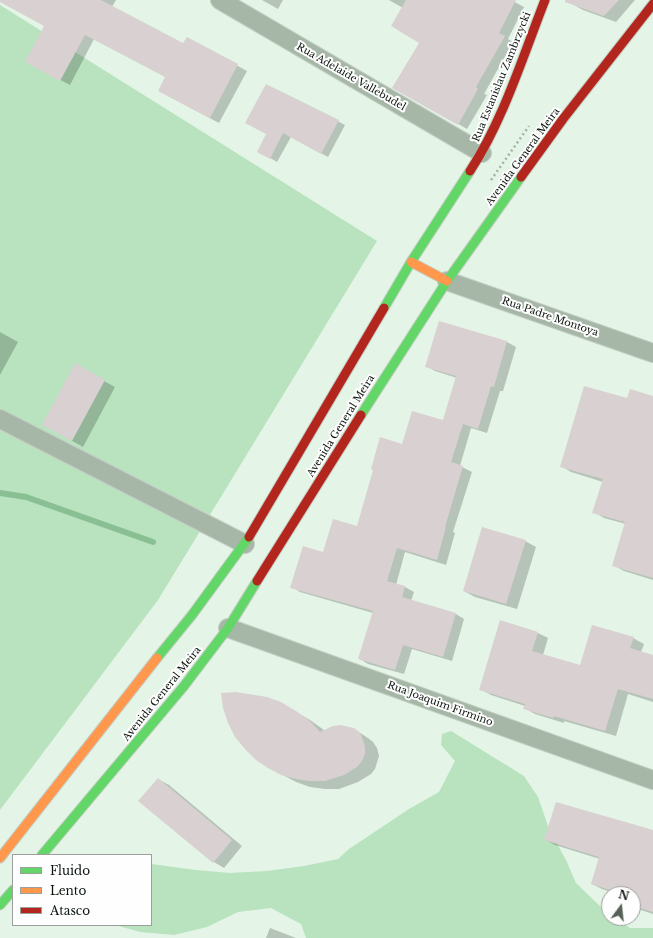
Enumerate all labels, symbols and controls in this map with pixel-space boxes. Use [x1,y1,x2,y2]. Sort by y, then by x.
street label: Rua Estanislau Zambrzycki [470,10,534,144]
street label: Rua Adelaide Vallebudel [294,41,408,113]
street label: Avenida General Meira [484,106,562,208]
street label: Rua Padre Montoya [500,295,600,339]
street label: Avenida General Meira [305,373,377,479]
street label: Avenida General Meira [120,644,204,744]
street label: Rua Joaquim Firmino [386,679,494,729]
legend [12,854,152,926]
text: Fluido [50,863,90,878]
text: Lento [50,883,86,898]
north arrow [601,886,641,926]
text: N [617,887,631,903]
text: Atasco [50,903,90,918]

